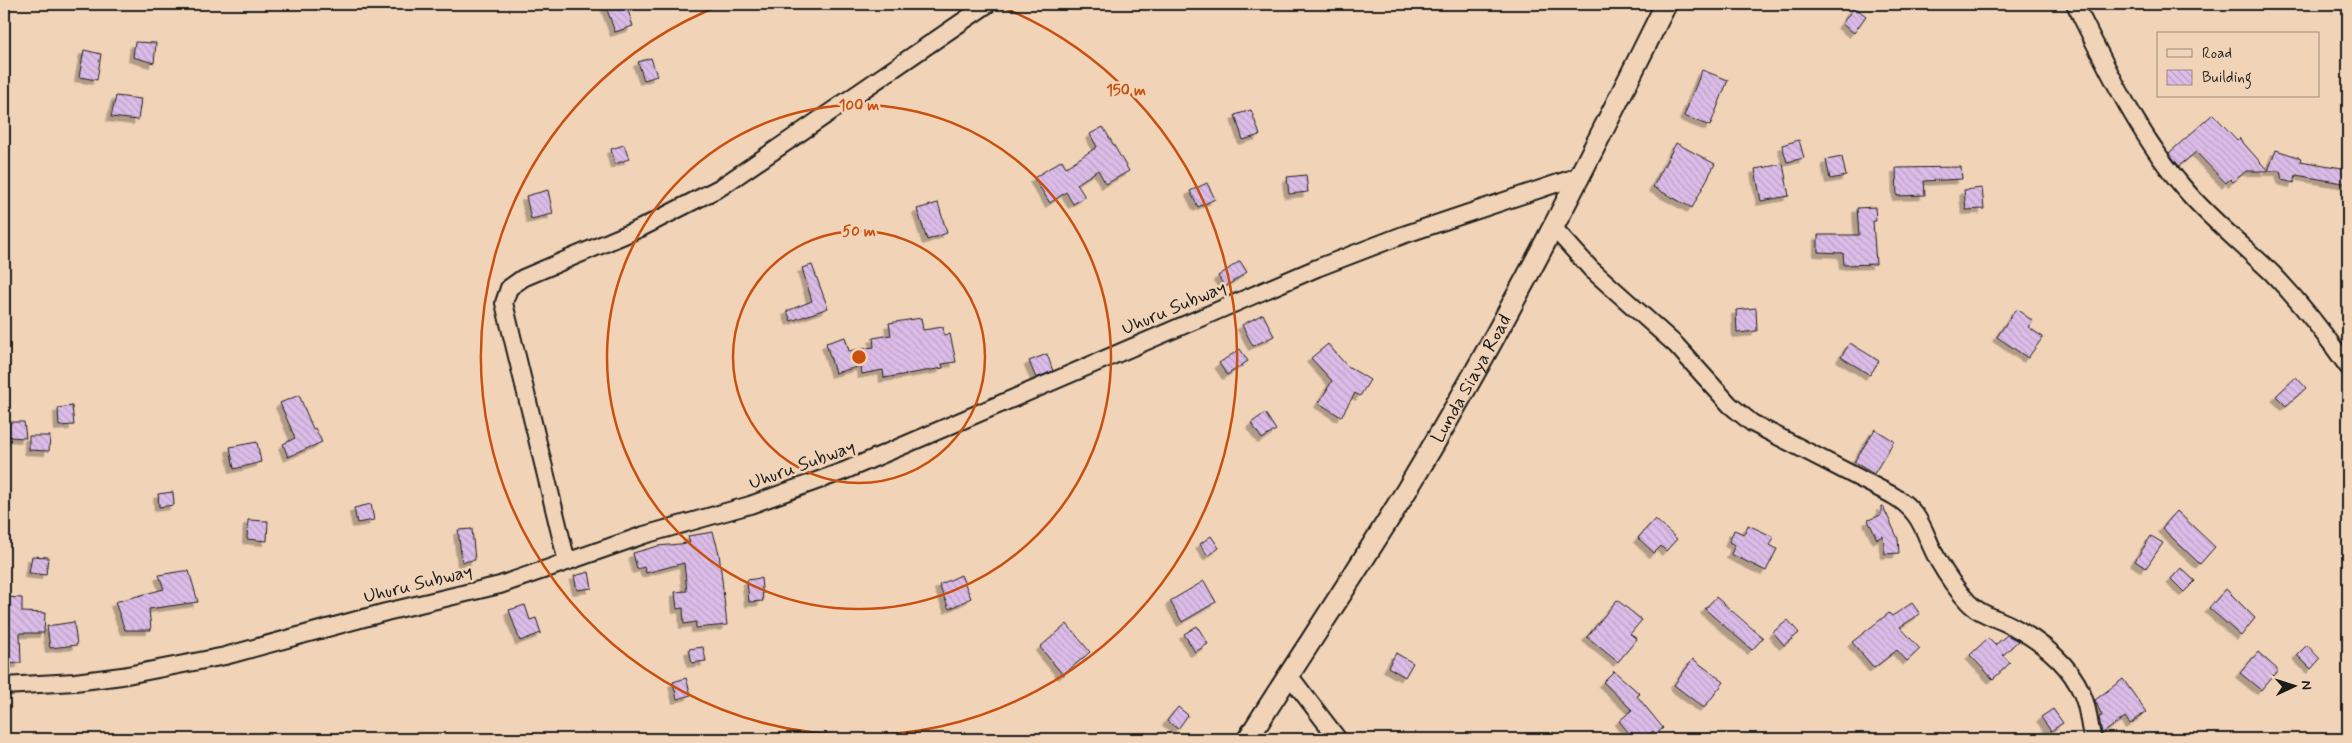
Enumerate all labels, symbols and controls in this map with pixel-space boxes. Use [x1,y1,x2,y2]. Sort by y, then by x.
legend [2157,32,2320,98]
text: Road [2202,44,2232,64]
text: Building [2202,68,2252,89]
text: 150 m [1106,81,1146,101]
text: 100 m [839,96,879,116]
text: 50 m [842,222,876,242]
street label: Uhuru Subway [1118,275,1230,341]
street label: Lunda Siaya Road [1425,310,1517,447]
centre of rings [850,348,868,366]
street label: Uhuru Subway [745,434,859,496]
street label: Uhuru Subway [361,558,475,610]
north arrow [2270,660,2320,710]
text: N [2297,680,2315,690]

